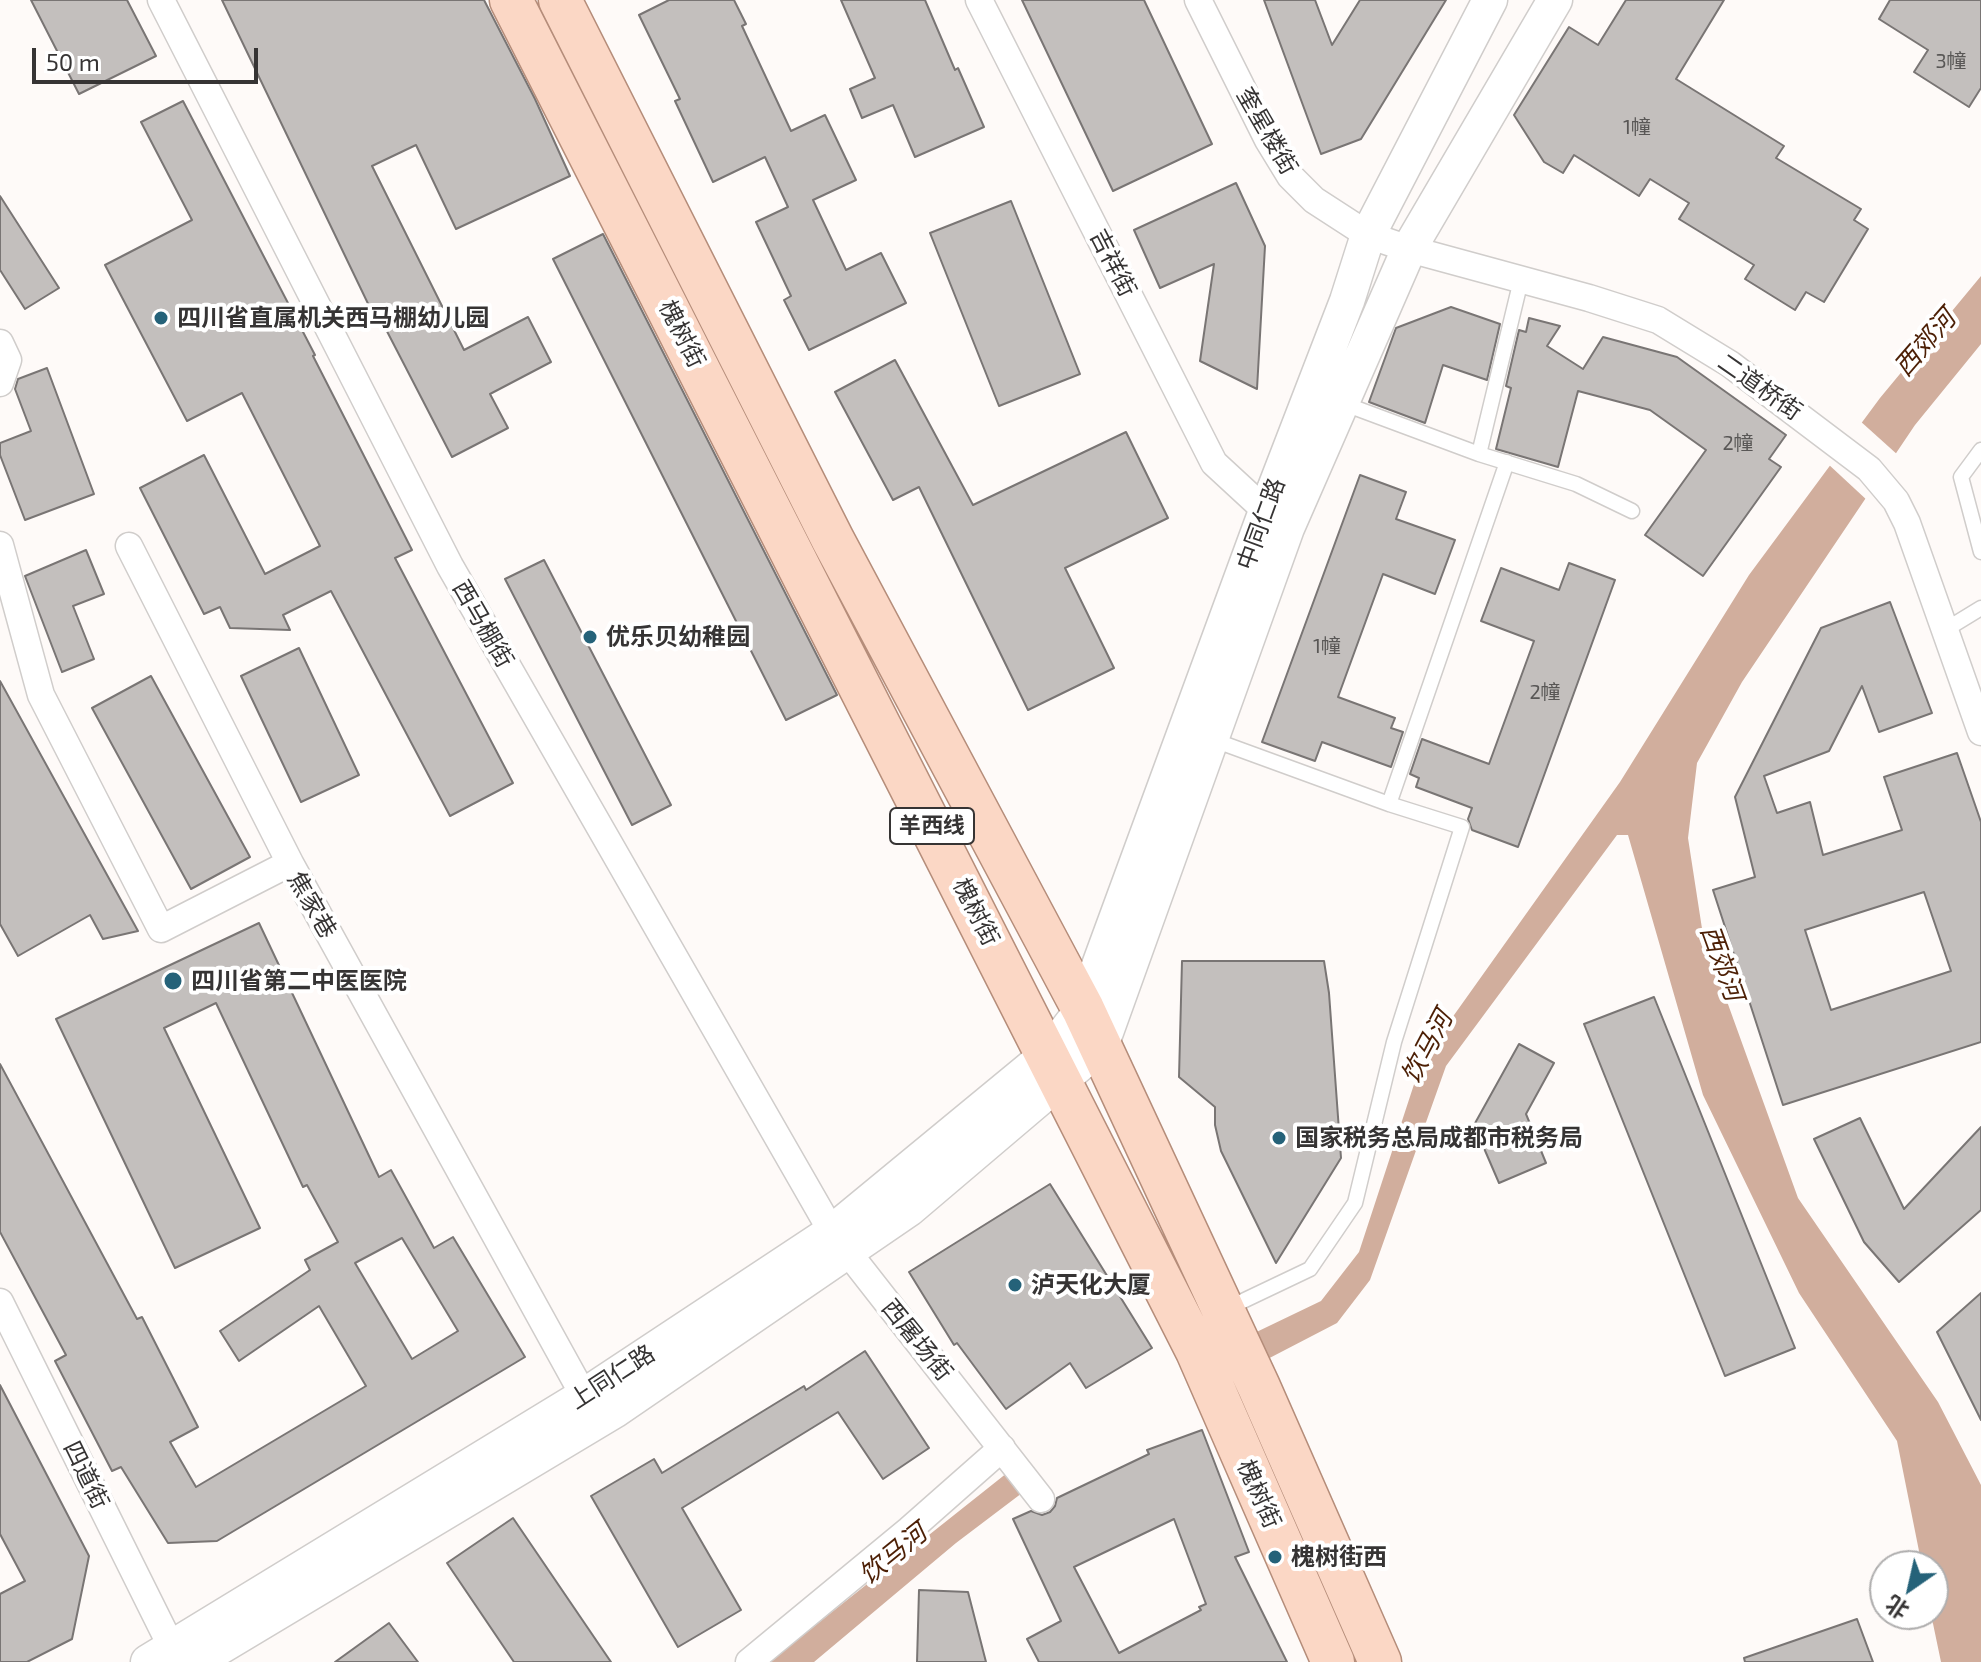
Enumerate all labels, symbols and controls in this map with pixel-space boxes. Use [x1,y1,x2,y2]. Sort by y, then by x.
scale bar [36,32,262,82]
text: 50 m [46,47,100,76]
house number: 3幢 [1935,49,1967,73]
street label: 奎星楼街 [1231,82,1303,180]
house number: 1幢 [1623,115,1651,139]
street label: 吉祥街 [1084,224,1142,302]
street label: 槐树街 [653,295,711,373]
water label: 西郊河 [1888,303,1962,383]
place label: 四川省直属机关西马棚幼儿园 [177,304,489,332]
marker: 四川省直属机关西马棚幼儿园 [152,309,170,327]
street label: 二道桥街 [1712,348,1808,426]
house number: 2幢 [1722,431,1754,455]
street label: 中同仁路 [1231,474,1291,574]
street label: 西马棚街 [447,575,519,673]
place label: 优乐贝幼稚园 [606,623,750,651]
marker: 优乐贝幼稚园 [581,628,599,646]
house number: 1幢 [1313,634,1341,658]
house number: 2幢 [1529,680,1561,704]
road number: 羊西线 [890,808,974,844]
street label: 焦家巷 [282,867,342,943]
street label: 槐树街 [947,873,1005,951]
water label: 西郊河 [1694,921,1750,1005]
place label: 四川省第二中医医院 [191,967,407,995]
marker: 四川省第二中医医院 [162,970,184,992]
water label: 饮马河 [1395,1005,1459,1089]
place label: 国家税务总局成都市税务局 [1295,1124,1583,1152]
marker: 国家税务总局成都市税务局 [1270,1129,1288,1147]
place label: 泸天化大厦 [1031,1271,1151,1299]
marker: 泸天化大厦 [1006,1276,1024,1294]
street label: 西屠场街 [876,1294,958,1386]
street label: 上同仁路 [564,1339,660,1415]
street label: 四道街 [57,1436,115,1514]
street label: 槐树街 [1231,1455,1287,1533]
water label: 饮马河 [853,1517,933,1591]
place label: 槐树街西 [1291,1543,1387,1571]
marker: 槐树街西 [1266,1548,1284,1566]
north arrow [1869,1550,1949,1630]
text: 北 [1880,1591,1913,1625]

